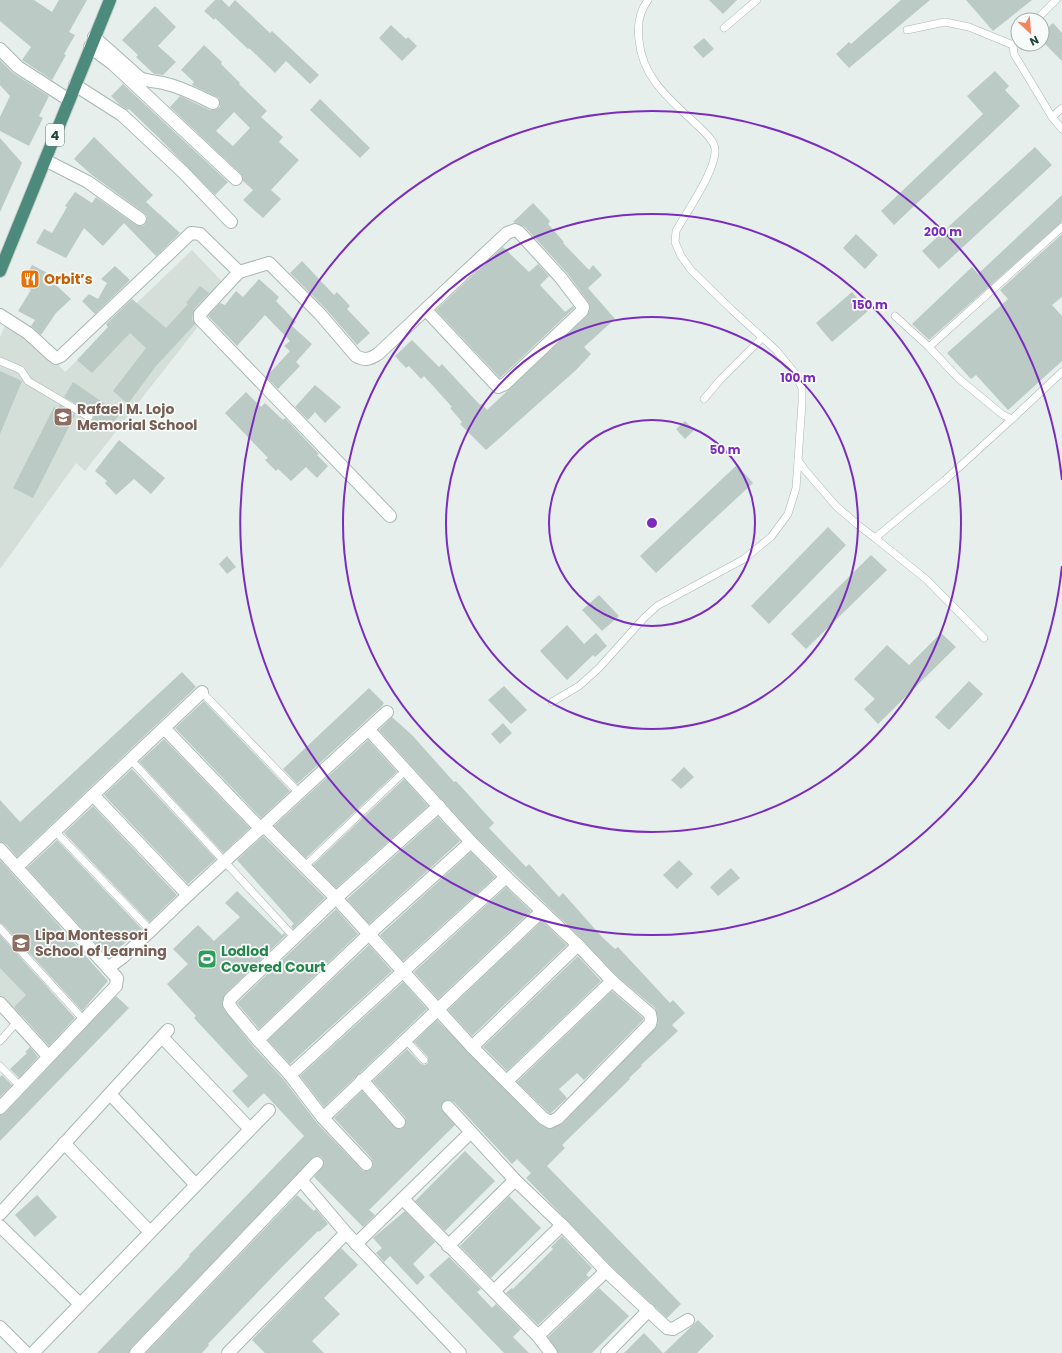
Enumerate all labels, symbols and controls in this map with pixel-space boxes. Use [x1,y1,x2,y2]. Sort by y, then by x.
north arrow [1010,12,1050,52]
text: N [1027,32,1042,50]
road number: 4 [46,124,64,146]
text: 200 m [924,223,962,240]
restaurant icon: Orbit’s [19,268,41,290]
place label: Orbit’s [44,269,93,289]
text: 150 m [852,296,888,313]
text: 100 m [780,369,816,386]
place label: Rafael M. Lojo Memorial School [77,399,197,435]
school or university icon: Rafael M. Lojo Memorial School [52,406,74,428]
text: 50 m [710,441,741,458]
centre of rings [645,516,659,530]
place label: Lipa Montessori School of Learning [35,925,167,961]
school or university icon: Lipa Montessori School of Learning [10,932,32,954]
place label: Lodlod Covered Court [221,941,326,977]
sports icon: Lodlod Covered Court [196,948,218,970]

